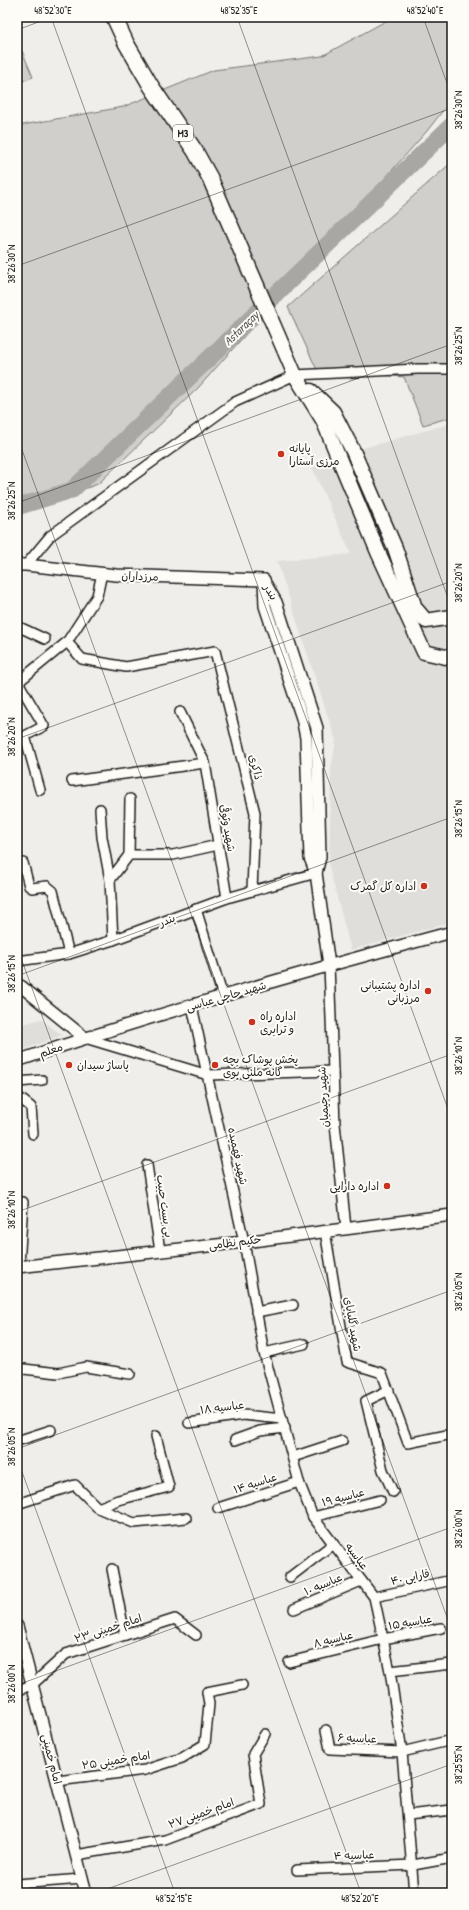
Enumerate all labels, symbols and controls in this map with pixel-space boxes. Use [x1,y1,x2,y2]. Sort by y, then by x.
text: 48°52'30"E [34,4,72,17]
text: 48°52'35"E [220,4,258,17]
text: 48°52'40"E [407,4,444,17]
text: 38°26'30"N [452,91,465,129]
road number: M3 [173,125,193,141]
text: 38°26'30"N [5,245,18,283]
water label: Astaraçay [220,306,264,349]
text: 38°26'25"N [452,327,465,365]
place label: پایانه مرزی آستارا [289,441,339,468]
marker: پایانه مرزی آستارا [276,449,286,459]
text: 38°26'25"N [5,482,18,520]
text: 38°26'20"N [452,564,465,602]
street label: مرزداران [121,568,159,584]
street label: بندر [259,581,281,603]
text: 38°26'20"N [5,718,18,756]
street label: ذاکری [246,753,266,781]
text: 38°26'15"N [452,800,465,838]
street label: شهید وثوقی [216,803,239,853]
place label: اداره کل گمرک [350,879,416,893]
marker: اداره کل گمرک [419,881,429,891]
street label: بندر [156,911,177,931]
text: 38°26'15"N [5,955,18,993]
street label: شهید حاجی عباسی [184,978,268,1015]
place label: اداره پشتیبانی مرزبانی [361,978,420,1006]
marker: اداره پشتیبانی مرزبانی [423,986,433,996]
place label: اداره راه و ترابری [260,1009,296,1037]
marker: اداره راه و ترابری [247,1017,257,1027]
text: 38°26'10"N [452,1037,465,1075]
street label: معلم [37,1039,65,1062]
place label: پخش پوشاک بچه گانه ملنی بوی [223,1052,298,1080]
place label: پاساژ سیدان [77,1058,129,1072]
marker: پاساژ سیدان [64,1060,74,1070]
marker: پخش پوشاک بچه گانه ملنی بوی [210,1060,220,1070]
street label: شهید رحیمیان [314,1066,332,1128]
street label: شهید فهمیده [225,1126,251,1186]
street label: بی بست حبیب [153,1174,176,1238]
place label: اداره دارایی [330,1179,379,1194]
marker: اداره دارایی [382,1181,392,1191]
text: 38°26'10"N [5,1191,18,1229]
street label: حکیم نظامی [208,1232,262,1254]
text: 38°26'05"N [452,1273,465,1311]
street label: شهید گلبابای [340,1296,365,1353]
street label: عباسیه ۱۸ [199,1397,245,1418]
text: 38°26'05"N [5,1428,18,1466]
street label: عباسیه ۱۴ [232,1469,279,1498]
street label: عباسیه ۱۹ [320,1485,366,1510]
text: 38°26'00"N [452,1510,465,1548]
street label: عباسیه [342,1540,372,1573]
street label: فارابی ۴۰ [389,1566,431,1589]
street label: عباسیه ۱۰ [302,1570,345,1599]
street label: امام خمینی ۲۳ [72,1610,144,1647]
street label: عباسیه ۱۵ [387,1611,433,1634]
street label: عباسیه ۸ [312,1627,354,1652]
text: 38°26'00"N [5,1665,18,1703]
street label: عباسیه ۶ [337,1730,377,1747]
street label: امام خمینی [37,1732,65,1786]
text: 38°25'55"N [452,1746,465,1784]
street label: امام خمینی ۲۵ [81,1748,151,1774]
street label: امام خمینی ۲۷ [166,1795,237,1833]
street label: عباسیه ۴ [333,1847,375,1864]
text: 48°52'15"E [156,1892,193,1905]
text: 48°52'20"E [341,1892,379,1905]

